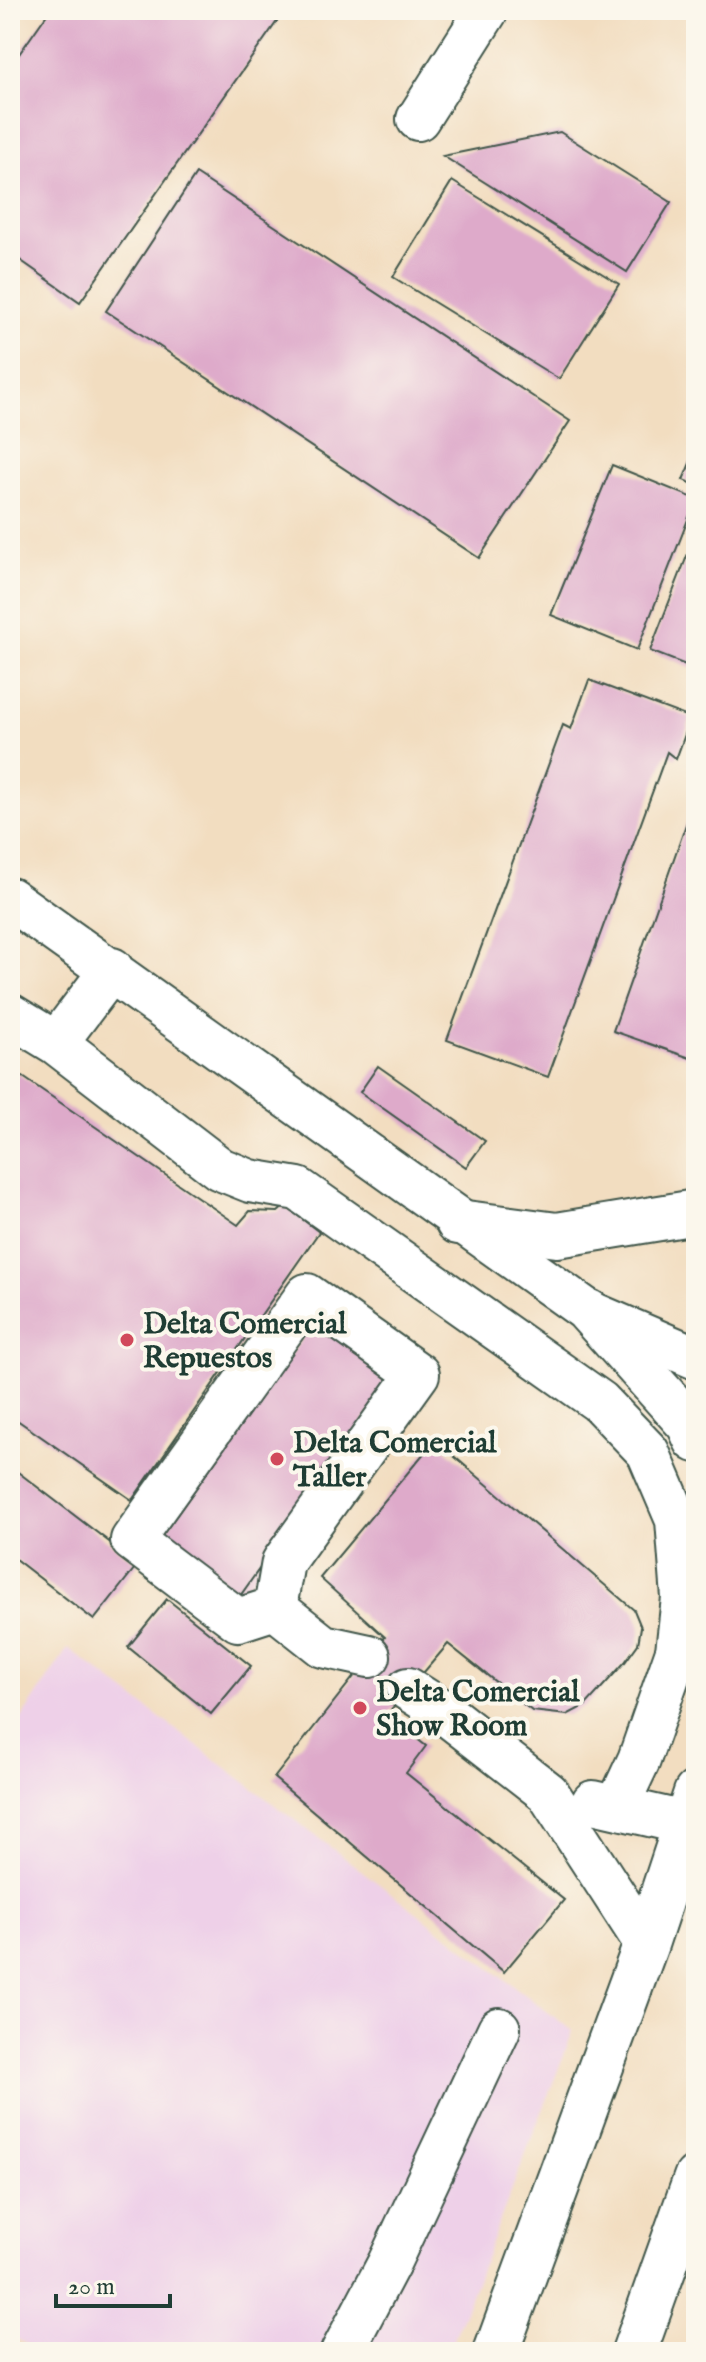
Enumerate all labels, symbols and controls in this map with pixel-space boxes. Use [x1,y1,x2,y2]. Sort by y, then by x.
place label: Delta Comercial Repuestos [143,1306,347,1378]
marker: Delta Comercial Repuestos [118,1331,136,1349]
place label: Delta Comercial Taller [292,1425,497,1497]
marker: Delta Comercial Taller [268,1450,286,1468]
place label: Delta Comercial Show Room [376,1674,580,1746]
marker: Delta Comercial Show Room [351,1699,369,1717]
scale bar [56,2258,170,2308]
text: 20 m [68,2272,115,2303]

